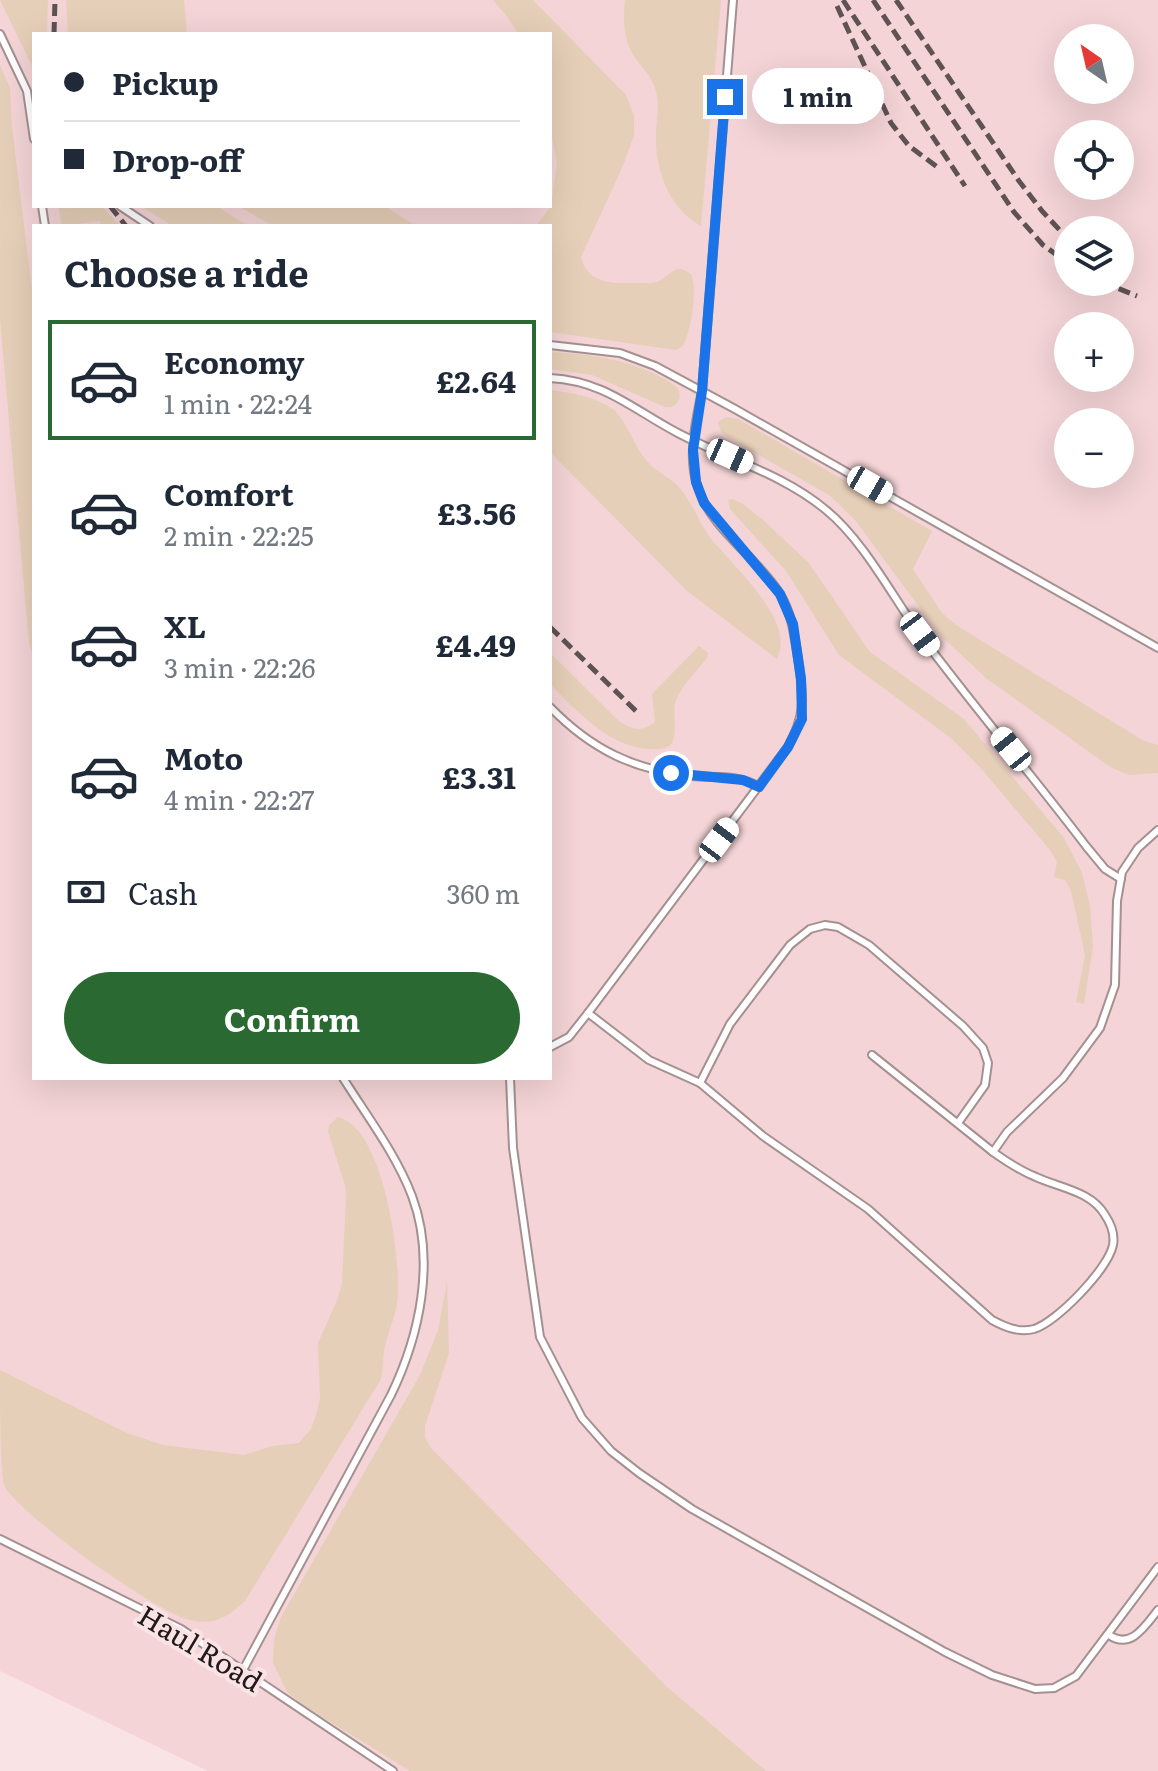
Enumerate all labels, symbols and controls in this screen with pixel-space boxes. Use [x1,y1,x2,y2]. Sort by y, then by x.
north arrow [1054,24,1134,104]
map controls [1054,24,1134,488]
text: Pickup [112,60,219,104]
callout: 1 min [753,69,885,125]
text: 1 min [783,76,853,115]
route end [707,79,743,115]
button: locate [1054,120,1134,200]
text: Drop-off [112,137,242,181]
button: layers [1054,216,1134,296]
text: Choose a ride [64,245,309,298]
button: + [1054,312,1134,392]
text: Economy [164,339,304,383]
icon: car [68,344,140,416]
text: £2.64 [436,358,516,402]
text: 1 min · 22:24 [164,383,312,422]
button: − [1054,408,1134,488]
car [703,435,757,477]
car [843,463,897,507]
text: Comfort [164,471,294,515]
icon: car [68,476,140,548]
text: £3.56 [437,490,516,534]
text: 2 min · 22:25 [164,515,314,554]
text: XL [164,603,206,647]
icon: car [68,608,140,680]
car [896,608,944,660]
text: £4.49 [435,622,516,666]
text: 3 min · 22:26 [164,647,315,686]
car [987,723,1035,775]
text: Moto [164,735,243,779]
icon: car [68,740,140,812]
text: £3.31 [442,754,516,798]
route start [653,755,689,791]
text: 4 min · 22:27 [164,779,315,818]
car [695,814,743,866]
icon: cash [64,870,108,914]
text: Cash [128,870,198,914]
text: 360 m [446,873,520,912]
button: Confirm [64,972,520,1064]
street label: Haul Road [131,1593,271,1701]

